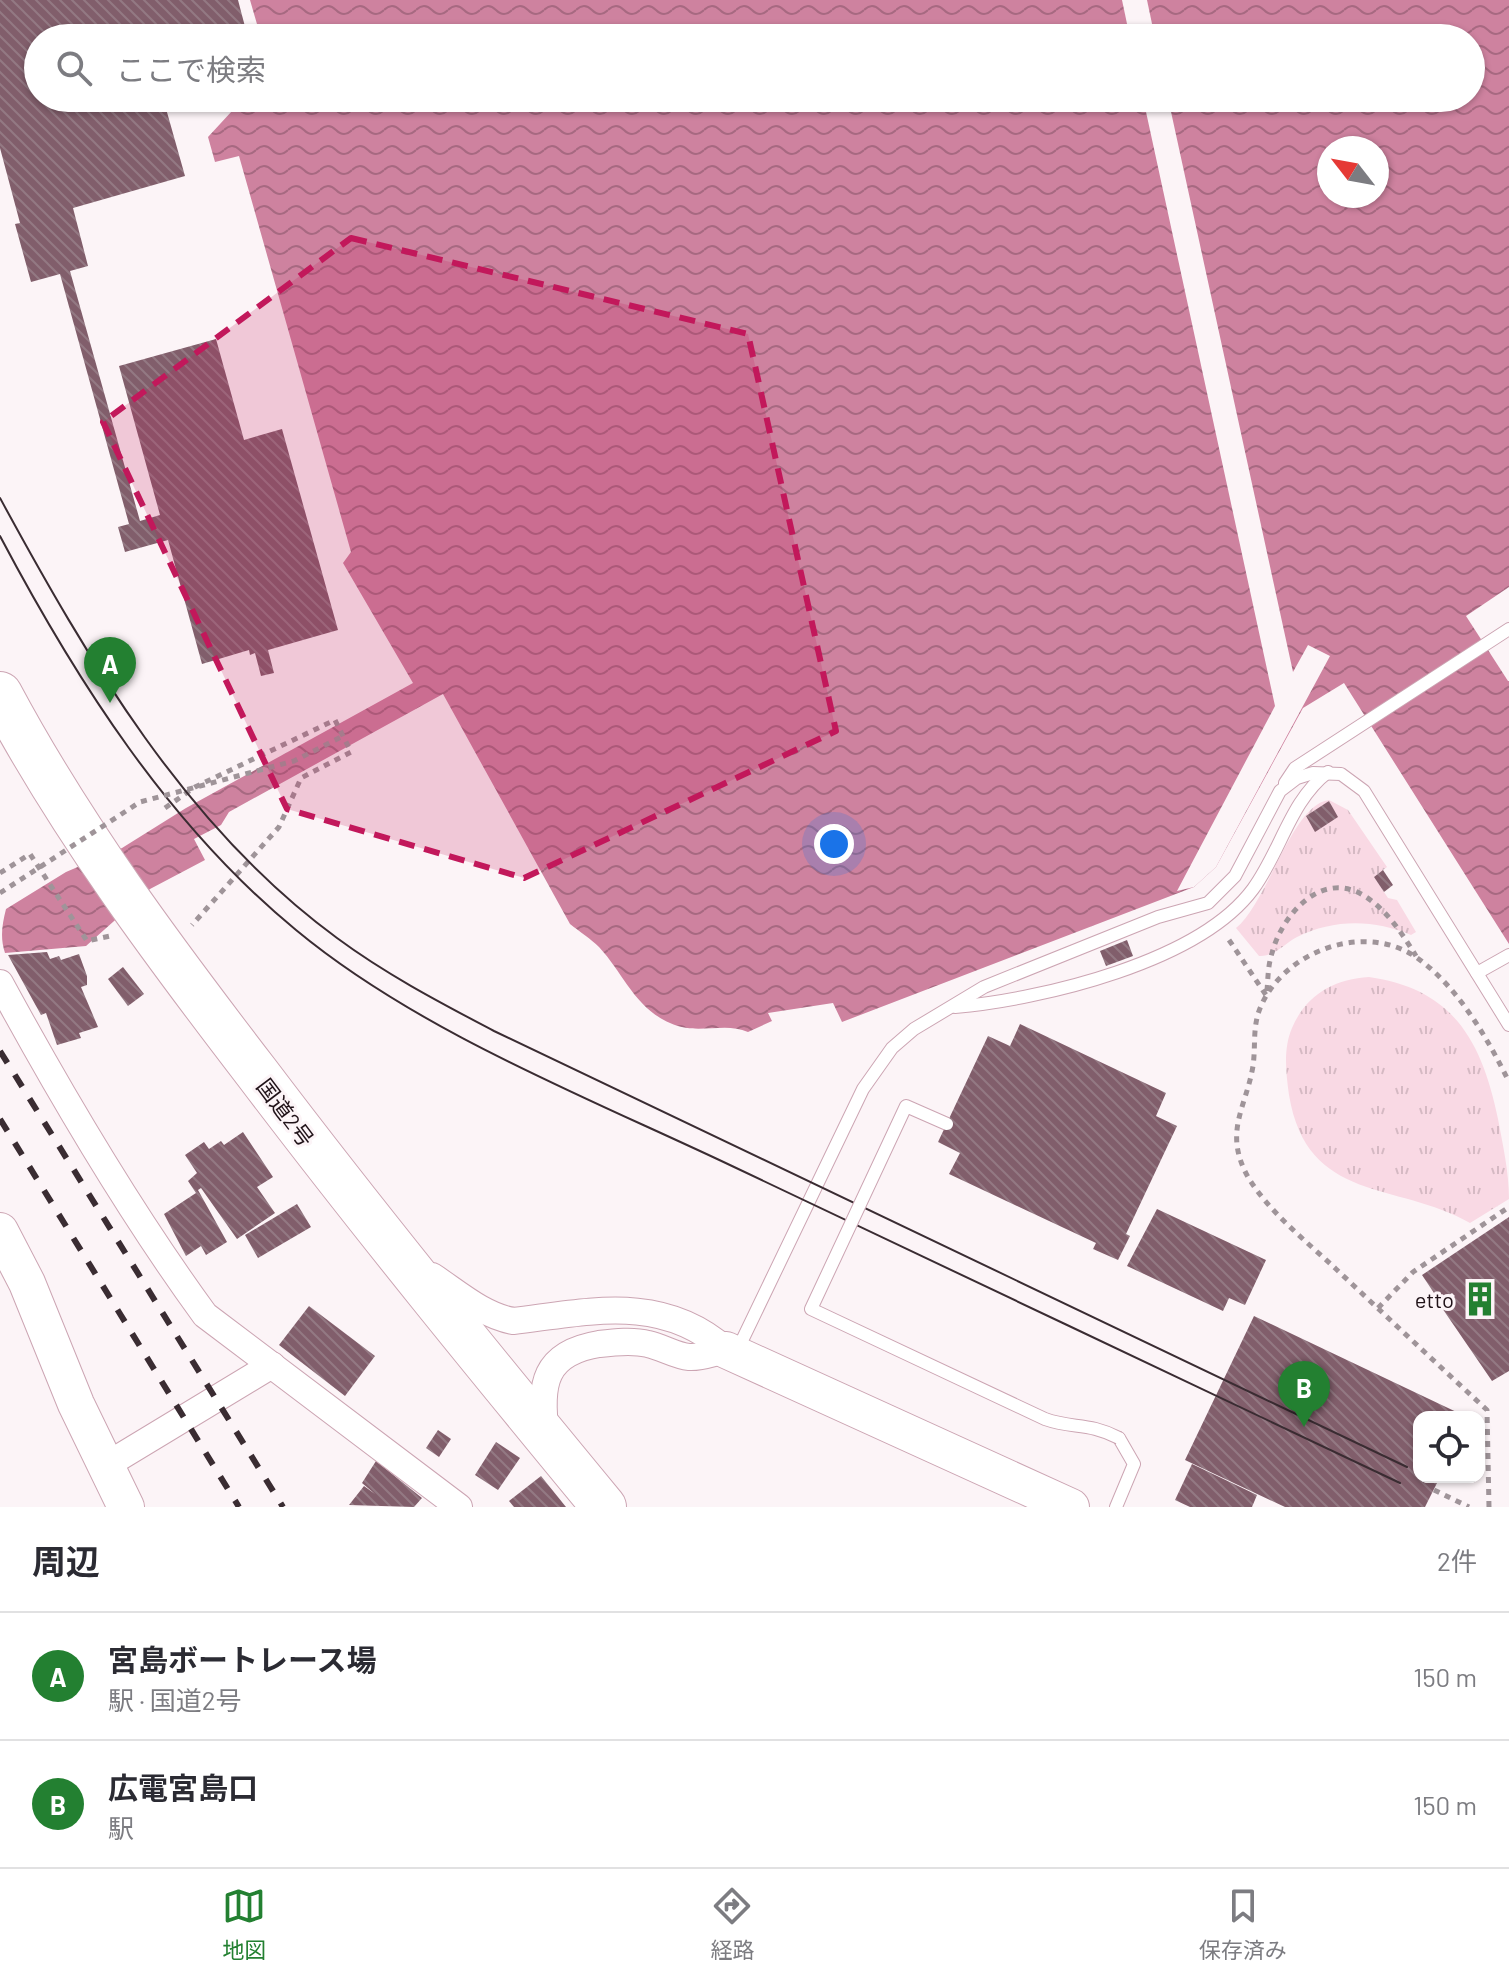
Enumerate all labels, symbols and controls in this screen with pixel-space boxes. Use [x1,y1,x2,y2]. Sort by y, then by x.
search box [24,24,1485,112]
icon: search [52,46,96,90]
text: ここで検索 [116,51,266,87]
north arrow [1317,136,1389,208]
pin: A [84,637,136,703]
your location [814,824,854,864]
street label: 国道2号 [252,1073,320,1151]
building icon: etto [1461,1280,1499,1318]
place label: etto [1415,1286,1454,1312]
pin: B [1278,1361,1330,1427]
map controls [1413,1411,1485,1483]
button: locate [1413,1411,1485,1483]
text: 周辺 [32,1540,100,1581]
text: 2件 [1437,1545,1477,1576]
text: 宮島ボートレース場 [108,1641,377,1677]
text: A [49,1661,67,1692]
text: 150 m [1413,1661,1477,1692]
text: 駅 · 国道2号 [108,1684,242,1715]
text: 広電宮島口 [108,1769,258,1805]
text: B [50,1789,66,1820]
text: 150 m [1413,1789,1477,1820]
text: 駅 [108,1812,134,1843]
tab: 地図 [222,1884,266,1964]
tab: 経路 [710,1884,755,1964]
tab: 保存済み [1199,1884,1287,1964]

